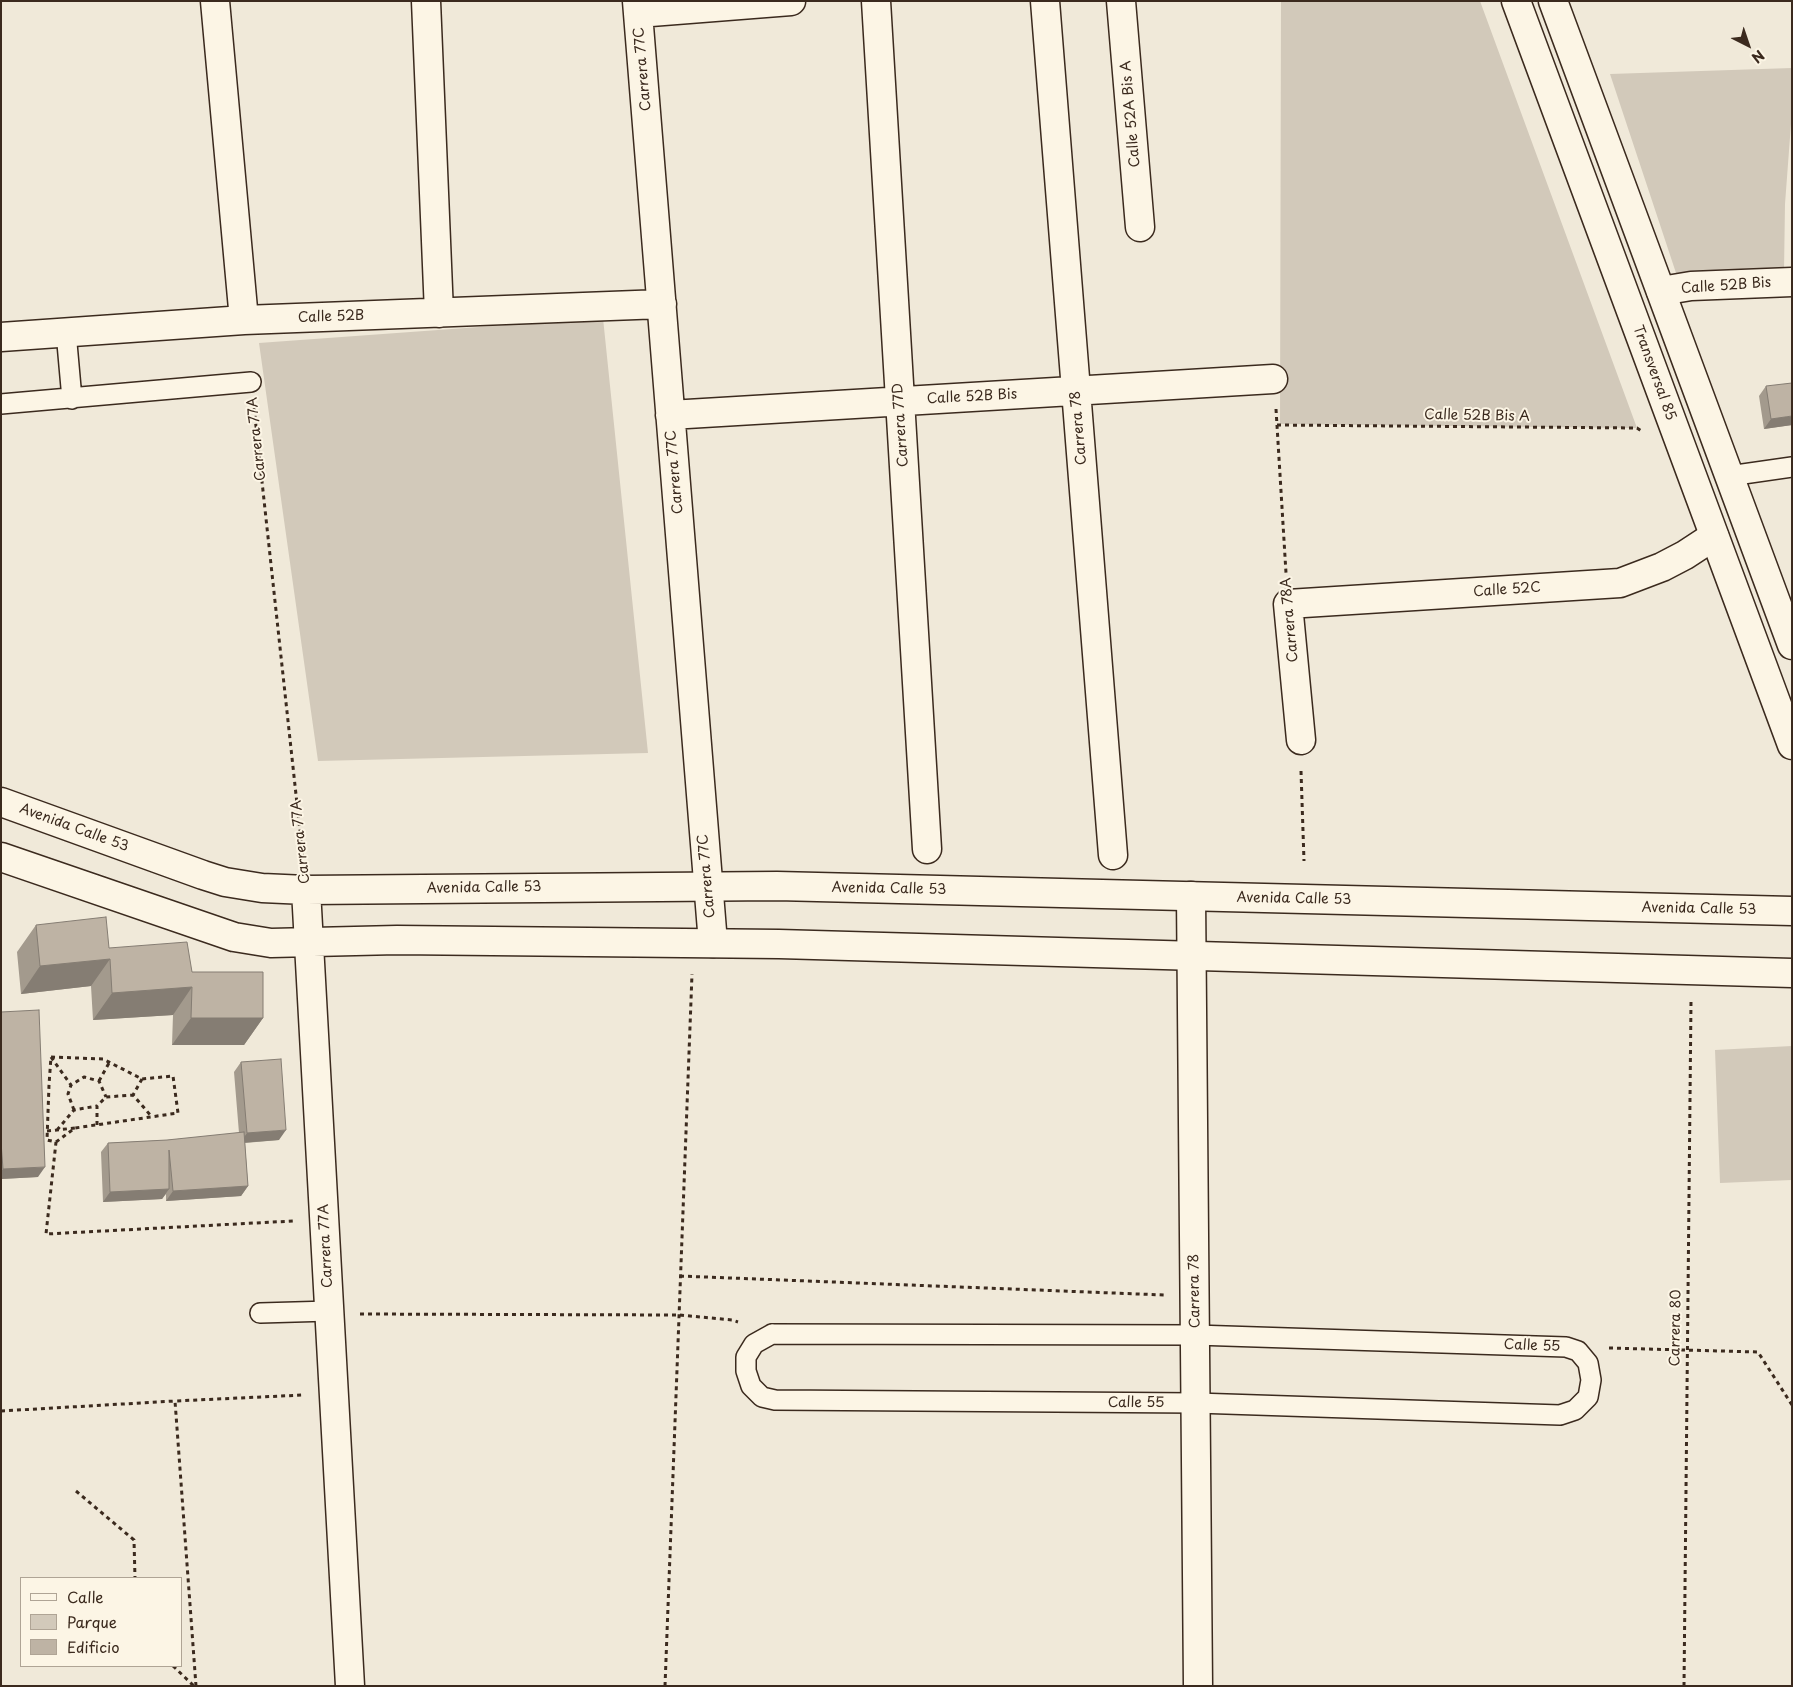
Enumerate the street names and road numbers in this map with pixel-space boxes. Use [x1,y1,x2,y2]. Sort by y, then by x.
street label: Carrera 77C [631,26,655,112]
street label: Calle 52A Bis A [1118,60,1144,168]
street label: Calle 52B Bis [1680,274,1772,298]
street label: Calle 52B [298,307,364,327]
street label: Transversal 85 [1629,323,1679,423]
street label: Carrera 77D [890,382,912,468]
street label: Calle 52B Bis [926,386,1018,408]
street label: Carrera 78 [1067,390,1091,466]
street label: Carrera 77A [244,396,270,482]
street label: Calle 52B Bis A [1424,407,1530,425]
street label: Carrera 77C [663,429,687,515]
street label: Carrera 78A [1278,577,1302,663]
street label: Calle 52C [1473,579,1541,601]
street label: Carrera 77A [288,799,314,885]
street label: Avenida Calle 53 [17,800,131,856]
street label: Carrera 77C [695,833,719,919]
street label: Avenida Calle 53 [426,879,542,897]
street label: Avenida Calle 53 [831,880,947,898]
street label: Avenida Calle 53 [1236,890,1352,908]
street label: Avenida Calle 53 [1641,900,1757,918]
street label: Carrera 77A [315,1204,337,1288]
street label: Carrera 78 [1186,1254,1204,1328]
street label: Carrera 80 [1667,1289,1685,1367]
street label: Calle 55 [1503,1337,1561,1355]
street label: Calle 55 [1108,1395,1164,1411]

